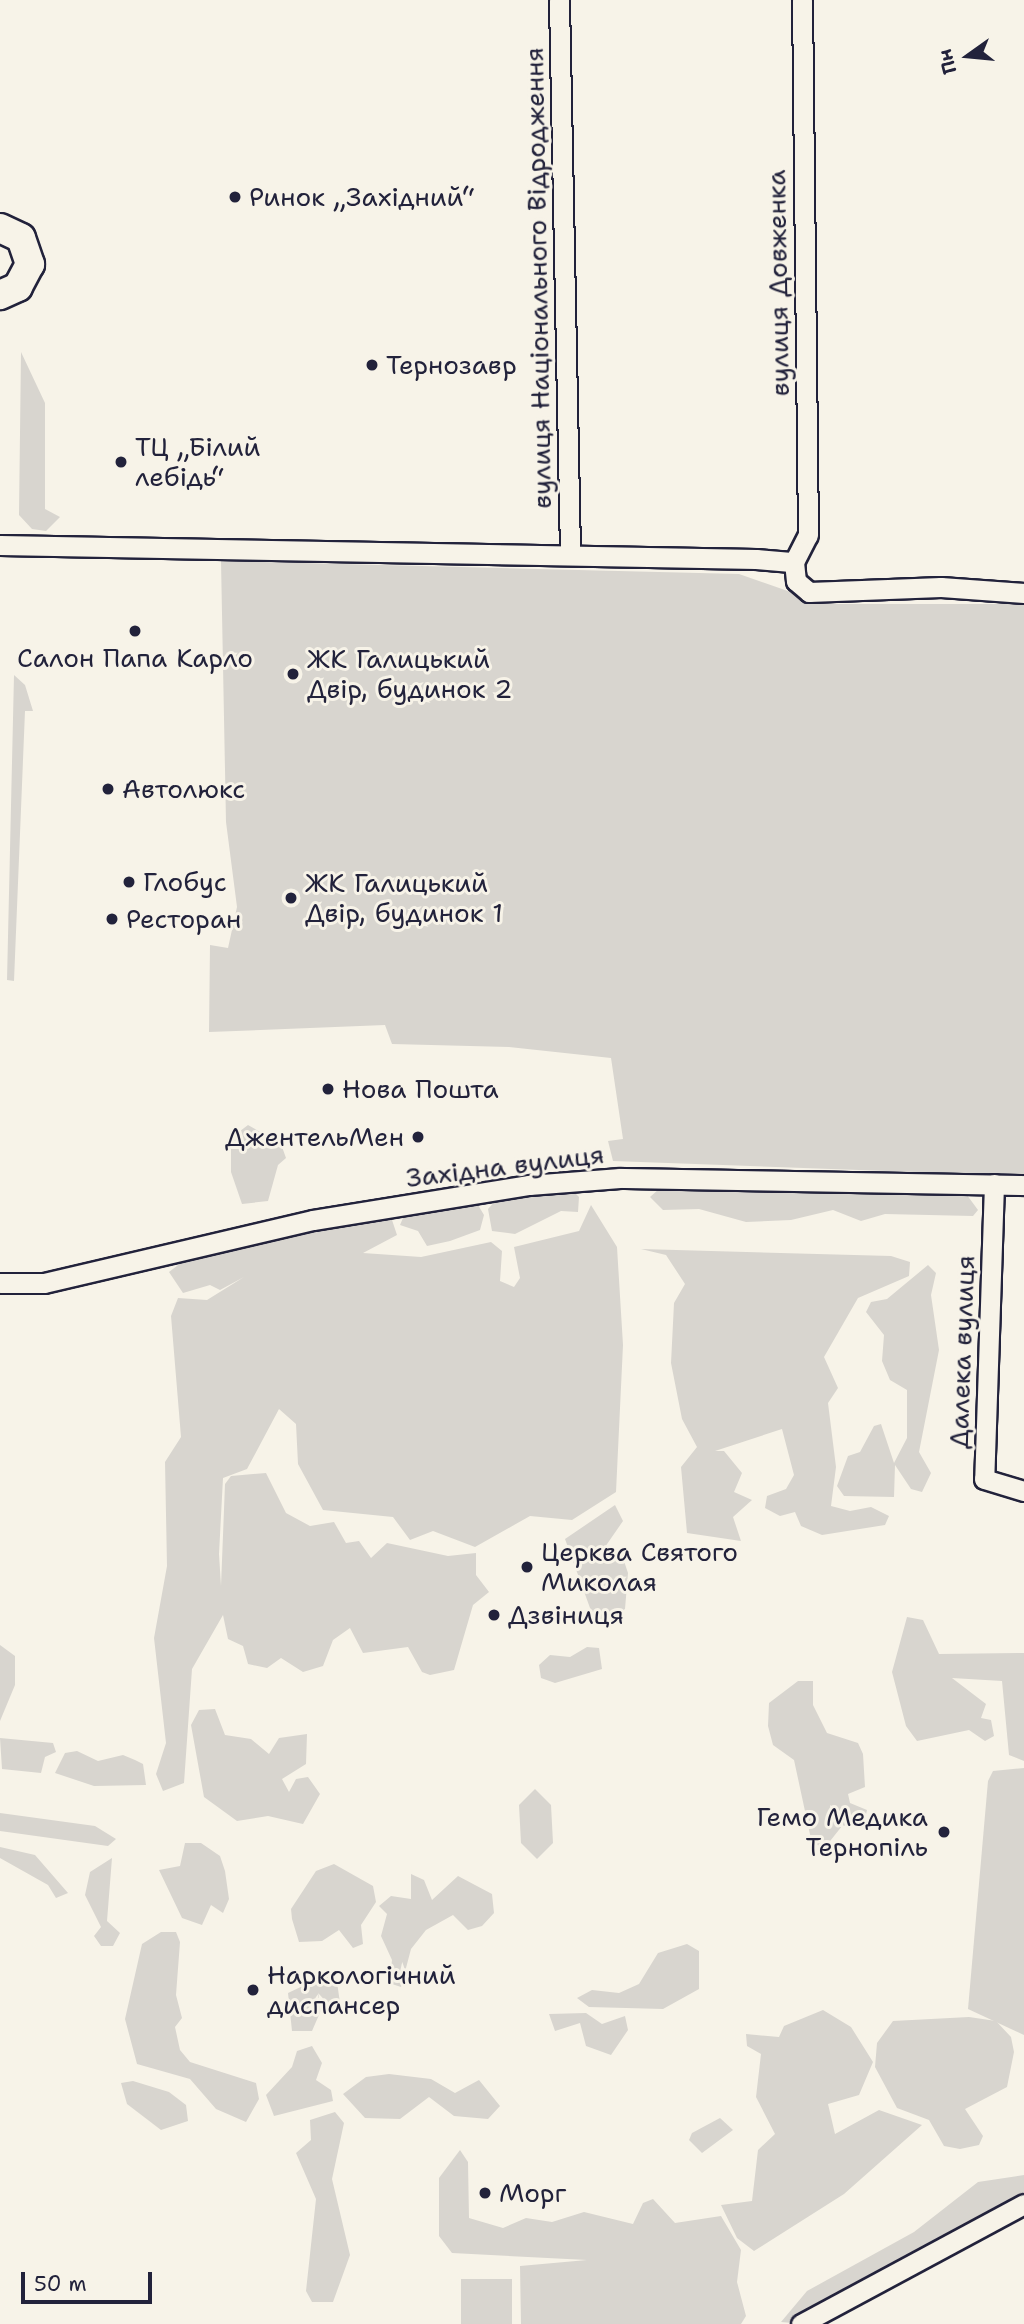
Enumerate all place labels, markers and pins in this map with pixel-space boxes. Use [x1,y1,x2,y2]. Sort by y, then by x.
place label: Ринок „Західний“ [249,181,474,213]
marker: Ринок „Західний“ [227,189,243,205]
place label: Тернозавр [386,349,517,381]
marker: Тернозавр [364,357,380,373]
place label: ТЦ „Білий лебідь“ [135,431,261,492]
marker: ТЦ „Білий лебідь“ [113,454,129,470]
marker: Салон Папа Карло [127,623,143,639]
place label: Салон Папа Карло [17,642,253,674]
place label: ЖК Галицький Двір, будинок 2 [307,643,513,704]
marker: ЖК Галицький Двір, будинок 2 [285,666,301,682]
place label: Автолюкс [122,773,245,805]
marker: Автолюкс [100,781,116,797]
place label: Глобус [143,866,227,898]
place label: ЖК Галицький Двір, будинок 1 [305,867,503,928]
marker: Глобус [121,874,137,890]
marker: ЖК Галицький Двір, будинок 1 [283,890,299,906]
place label: Ресторан [126,903,241,935]
marker: Ресторан [104,911,120,927]
place label: Нова Пошта [342,1073,499,1105]
marker: Нова Пошта [320,1081,336,1097]
place label: ДжентельМен [225,1121,404,1153]
marker: ДжентельМен [410,1129,426,1145]
place label: Церква Святого Миколая [541,1536,738,1598]
marker: Церква Святого Миколая [519,1559,535,1575]
place label: Дзвіниця [508,1599,624,1631]
marker: Дзвіниця [486,1607,502,1623]
place label: Гемо Медика Тернопіль [756,1801,928,1862]
marker: Гемо Медика Тернопіль [934,1822,954,1842]
place label: Наркологічний диспансер [267,1959,456,2021]
marker: Наркологічний диспансер [245,1982,261,1998]
place label: Морг [499,2177,566,2209]
marker: Морг [477,2185,493,2201]

